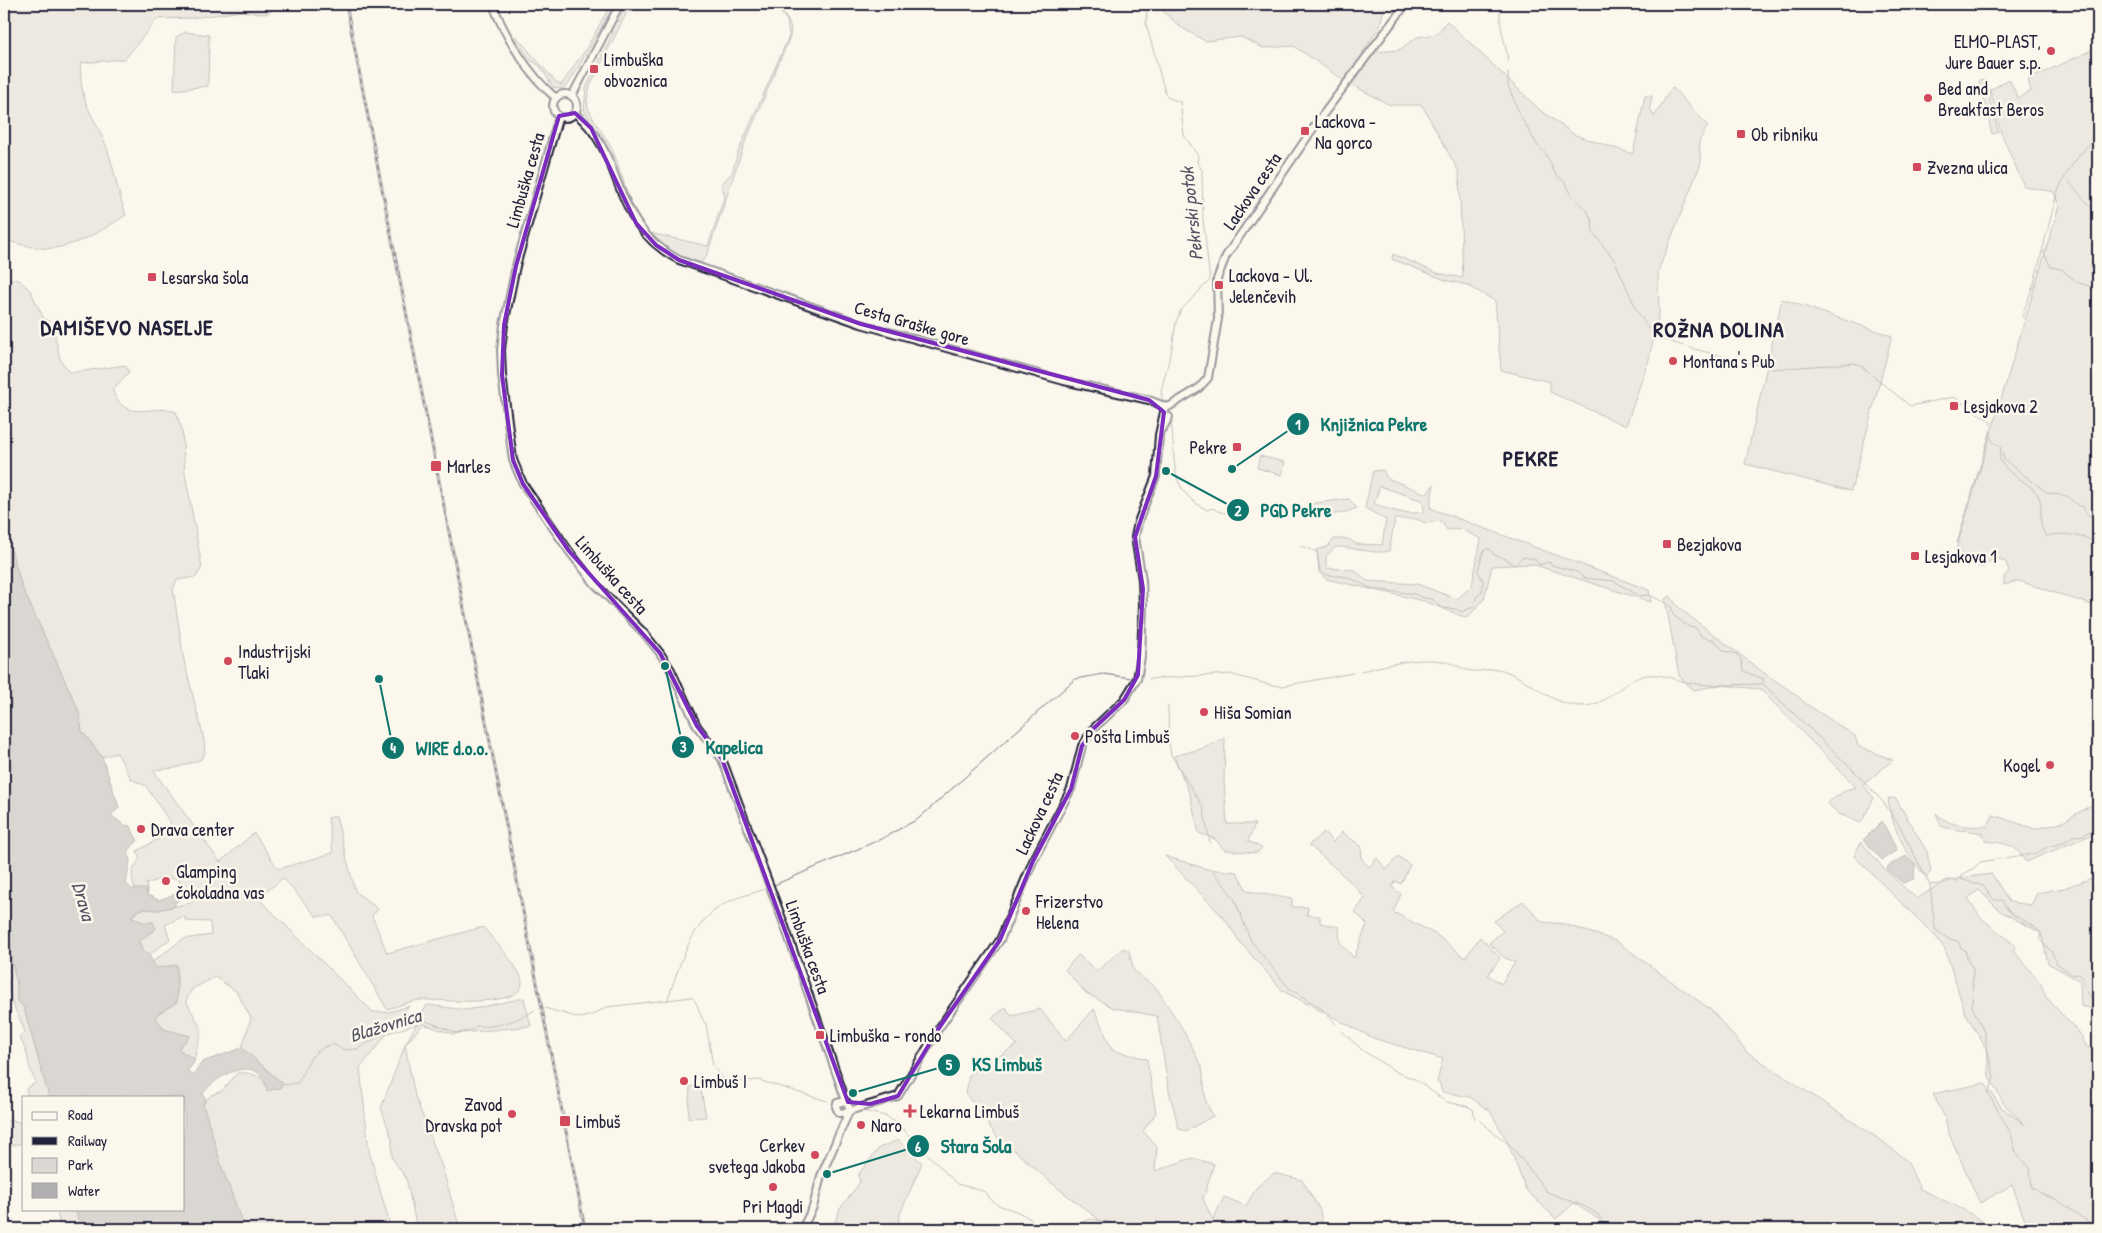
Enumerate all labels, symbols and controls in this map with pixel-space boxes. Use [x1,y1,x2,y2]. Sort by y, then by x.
place label: ELMO-PLAST, Jure Bauer s.p. [1945,29,2041,75]
marker: ELMO-PLAST, Jure Bauer s.p. [2045,45,2057,57]
place label: Limbuška obvoznica [604,47,667,93]
marker: Limbuška obvoznica [588,63,600,75]
place label: Bed and Breakfast Beros [1938,76,2044,122]
marker: Bed and Breakfast Beros [1922,92,1934,104]
place label: Lackova - Na gorco [1315,109,1376,155]
place label: Ob ribniku [1751,122,1818,147]
marker: Lackova - Na gorco [1299,125,1311,137]
marker: Ob ribniku [1735,128,1747,140]
street label: Limbuška cesta [500,130,550,230]
street label: Lackova cesta [1217,147,1287,235]
place label: Zvezna ulica [1927,155,2008,180]
marker: Zvezna ulica [1911,161,1923,173]
water label: Pekrski potok [1173,164,1209,262]
place label: Lackova - Ul. Jelenčevih [1229,263,1313,309]
place label: Lesarska šola [162,265,248,290]
marker: Lesarska šola [146,271,158,283]
marker: Lackova - Ul. Jelenčevih [1213,279,1225,291]
street label: Cesta Graške gore [851,295,973,351]
district label: DAMIŠEVO NASELJE [40,312,214,342]
district label: ROŽNA DOLINA [1653,314,1785,344]
place label: Montana's Pub [1683,349,1775,374]
marker: Montana's Pub [1667,355,1679,367]
place label: Lesjakova 2 [1964,394,2038,419]
marker: Lesjakova 2 [1948,400,1960,412]
callout: Knjižnica Pekre [1286,407,1438,441]
text: Knjižnica Pekre [1321,411,1428,437]
text: 1 [1295,414,1301,435]
place label: Pekre [1190,435,1227,460]
marker: Pekre [1231,441,1243,453]
district label: PEKRE [1503,443,1559,473]
place label: Marles [447,454,491,479]
marker: Marles [429,459,443,473]
callout: PGD Pekre [1226,493,1342,527]
text: PGD Pekre [1260,497,1332,523]
text: 2 [1234,500,1242,521]
street label: Limbuška cesta [570,530,654,620]
place label: Bezjakova [1677,532,1741,557]
marker: Bezjakova [1661,538,1673,550]
place label: Lesjakova 1 [1925,544,1997,569]
marker: Lesjakova 1 [1909,550,1921,562]
place label: Industrijski Tlaki [238,639,311,685]
marker: Industrijski Tlaki [222,655,234,667]
place label: Hiša Somian [1214,700,1292,725]
marker: Hiša Somian [1198,706,1210,718]
place label: Pošta Limbuš [1085,724,1170,749]
callout: Kapelica [670,730,772,764]
marker: Pošta Limbuš [1069,730,1081,742]
callout: WIRE d.o.o. [381,731,498,765]
text: Kapelica [705,734,763,761]
text: WIRE d.o.o. [416,735,488,761]
text: 3 [680,736,687,757]
text: 4 [390,737,396,758]
place label: Kogel [2003,753,2040,778]
marker: Kogel [2044,759,2056,771]
street label: Lackova cesta [1009,768,1069,858]
place label: Drava center [151,817,235,842]
marker: Drava center [135,823,147,835]
place label: Glamping čokoladna vas [176,859,264,905]
marker: Glamping čokoladna vas [160,875,172,887]
water label: Drava [66,879,103,926]
place label: Frizerstvo Helena [1035,889,1103,935]
street label: Limbuška cesta [780,897,836,997]
marker: Frizerstvo Helena [1020,905,1032,917]
water label: Blažovnica [346,1001,426,1048]
place label: Limbuška - rondo [830,1023,941,1048]
marker: Limbuška - rondo [814,1029,826,1041]
callout: KS Limbuš [937,1048,1052,1082]
text: KS Limbuš [972,1051,1043,1077]
text: 5 [946,1054,953,1075]
place label: Limbuš I [694,1069,747,1094]
marker: Limbuš I [678,1075,690,1087]
place label: Zavod Dravska pot [426,1092,503,1138]
legend [22,1096,185,1210]
place label: Lekarna Limbuš [920,1099,1019,1124]
text: Road [68,1104,93,1125]
marker: Lekarna Limbuš [904,1105,916,1117]
marker: Zavod Dravska pot [506,1108,518,1120]
place label: Limbuš [576,1109,621,1134]
place label: Naro [871,1113,902,1138]
marker: Limbuš [558,1114,572,1128]
marker: Naro [855,1119,867,1131]
callout: Stara Šola [905,1129,1021,1163]
text: Railway [68,1130,107,1151]
place label: Cerkev svetega Jakoba [708,1133,805,1179]
text: Stara Šola [941,1133,1012,1159]
text: 6 [915,1136,921,1157]
marker: Cerkev svetega Jakoba [809,1149,821,1161]
text: Park [68,1154,93,1175]
text: Water [68,1180,100,1201]
marker: Pri Magdi [767,1181,779,1193]
place label: Pri Magdi [743,1194,803,1219]

